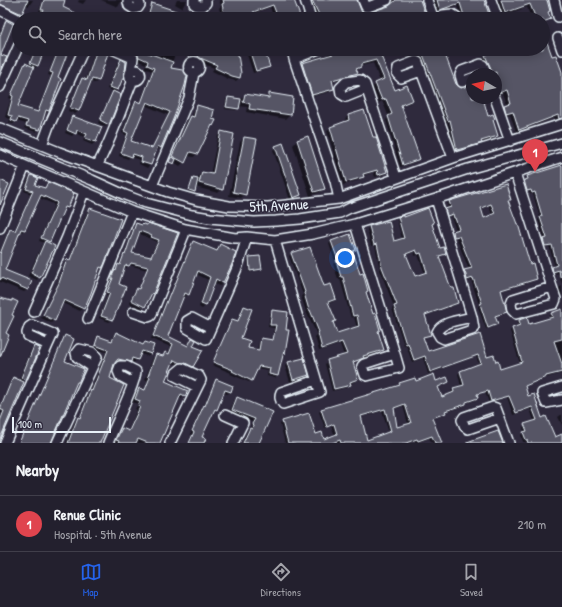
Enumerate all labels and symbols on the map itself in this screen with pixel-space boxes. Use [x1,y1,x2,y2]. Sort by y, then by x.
north arrow [466,68,502,104]
pin: 1 [522,139,548,172]
street label: 5th Avenue [249,193,309,217]
your location [335,248,355,268]
scale bar [12,415,111,434]

